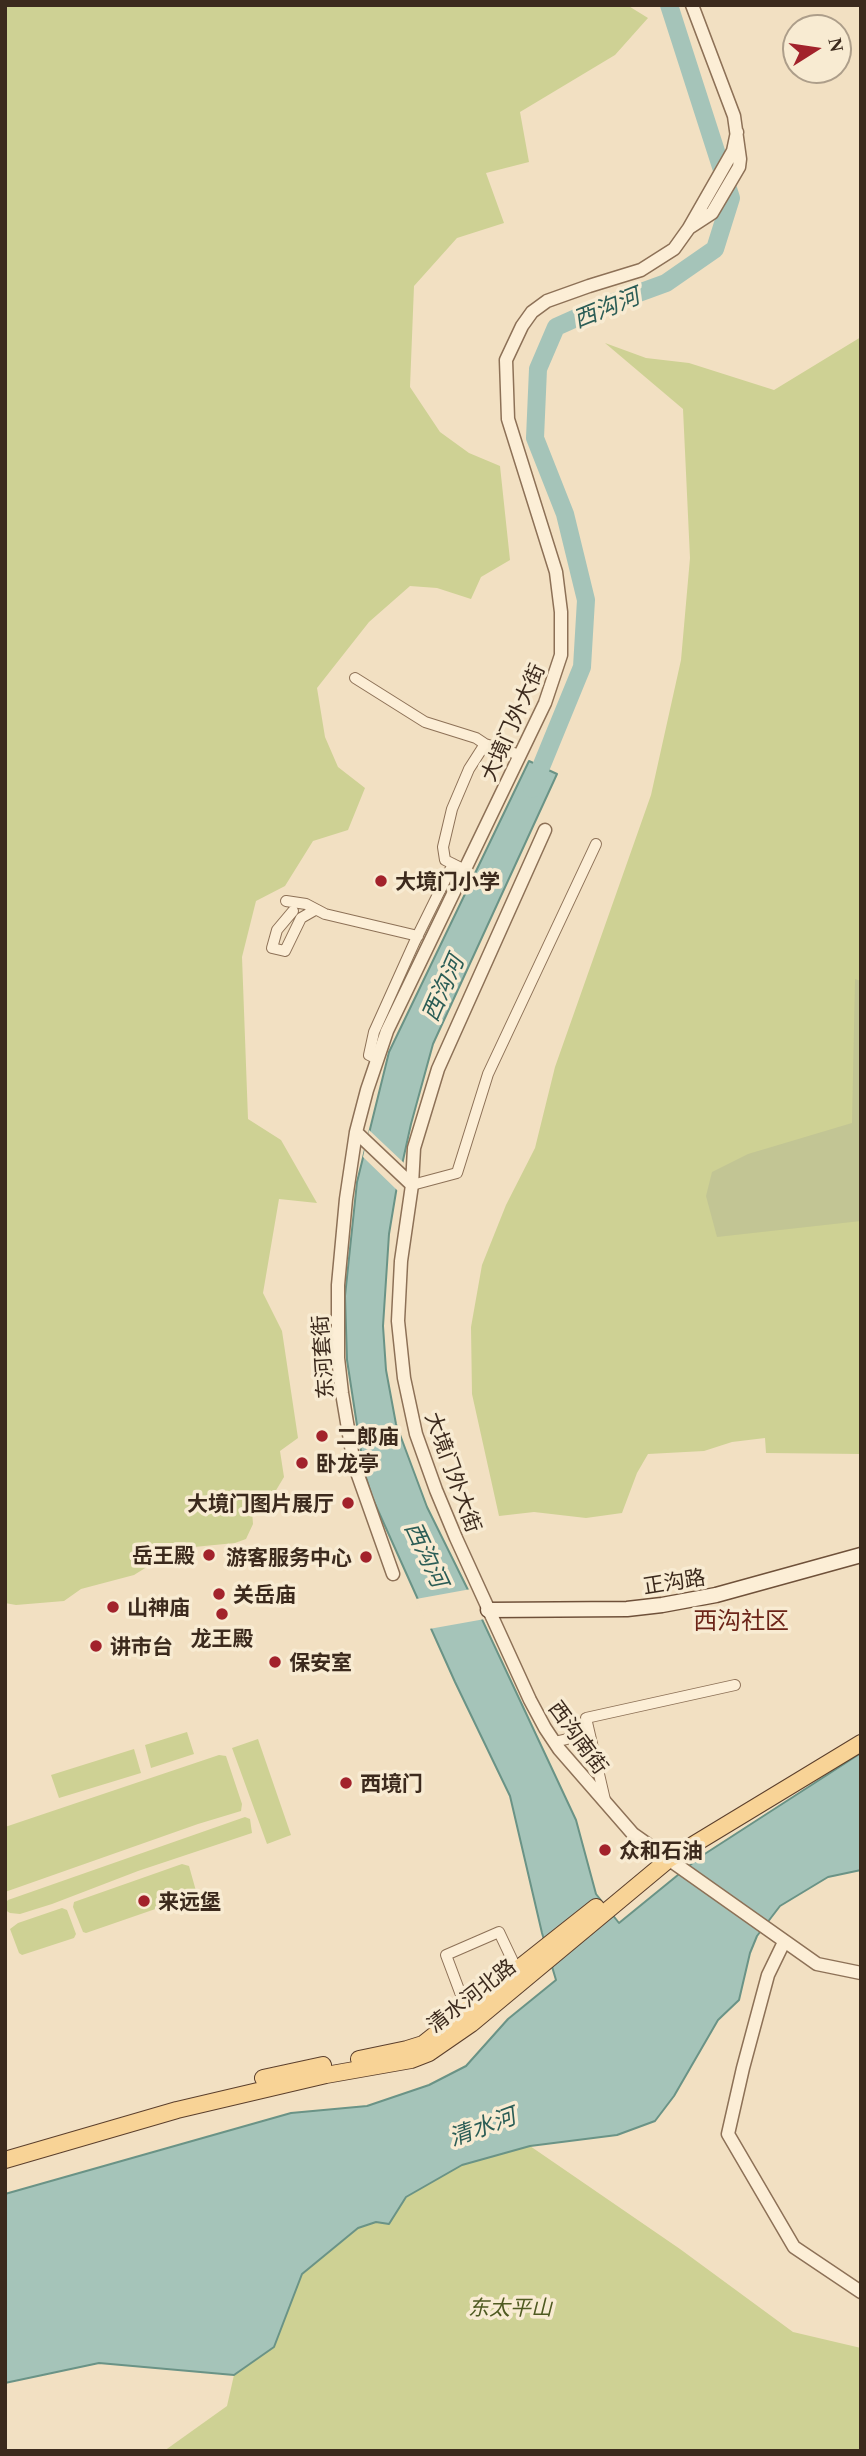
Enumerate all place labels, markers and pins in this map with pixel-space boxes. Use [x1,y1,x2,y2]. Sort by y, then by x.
place label: 大境门小学 [395,868,500,894]
marker: 大境门小学 [373,873,389,889]
place label: 二郎庙 [336,1423,399,1449]
marker: 二郎庙 [314,1428,330,1444]
place label: 卧龙亭 [316,1450,379,1476]
marker: 卧龙亭 [294,1455,310,1471]
place label: 大境门图片展厅 [187,1490,334,1516]
marker: 大境门图片展厅 [340,1495,356,1511]
place label: 岳王殿 [132,1542,195,1568]
place label: 游客服务中心 [226,1544,352,1570]
marker: 岳王殿 [201,1547,217,1563]
marker: 游客服务中心 [358,1549,374,1565]
place label: 关岳庙 [233,1581,296,1607]
marker: 关岳庙 [211,1586,227,1602]
place label: 山神庙 [127,1594,190,1620]
marker: 山神庙 [105,1599,121,1615]
marker: 龙王殿 [214,1606,230,1622]
place label: 龙王殿 [191,1625,253,1651]
place label: 讲市台 [110,1633,173,1659]
marker: 讲市台 [88,1638,104,1654]
place label: 保安室 [289,1649,352,1675]
marker: 保安室 [267,1654,283,1670]
place label: 西境门 [360,1770,423,1796]
marker: 西境门 [338,1775,354,1791]
place label: 众和石油 [619,1837,703,1863]
marker: 众和石油 [597,1842,613,1858]
place label: 来远堡 [158,1888,221,1914]
marker: 来远堡 [136,1893,152,1909]

